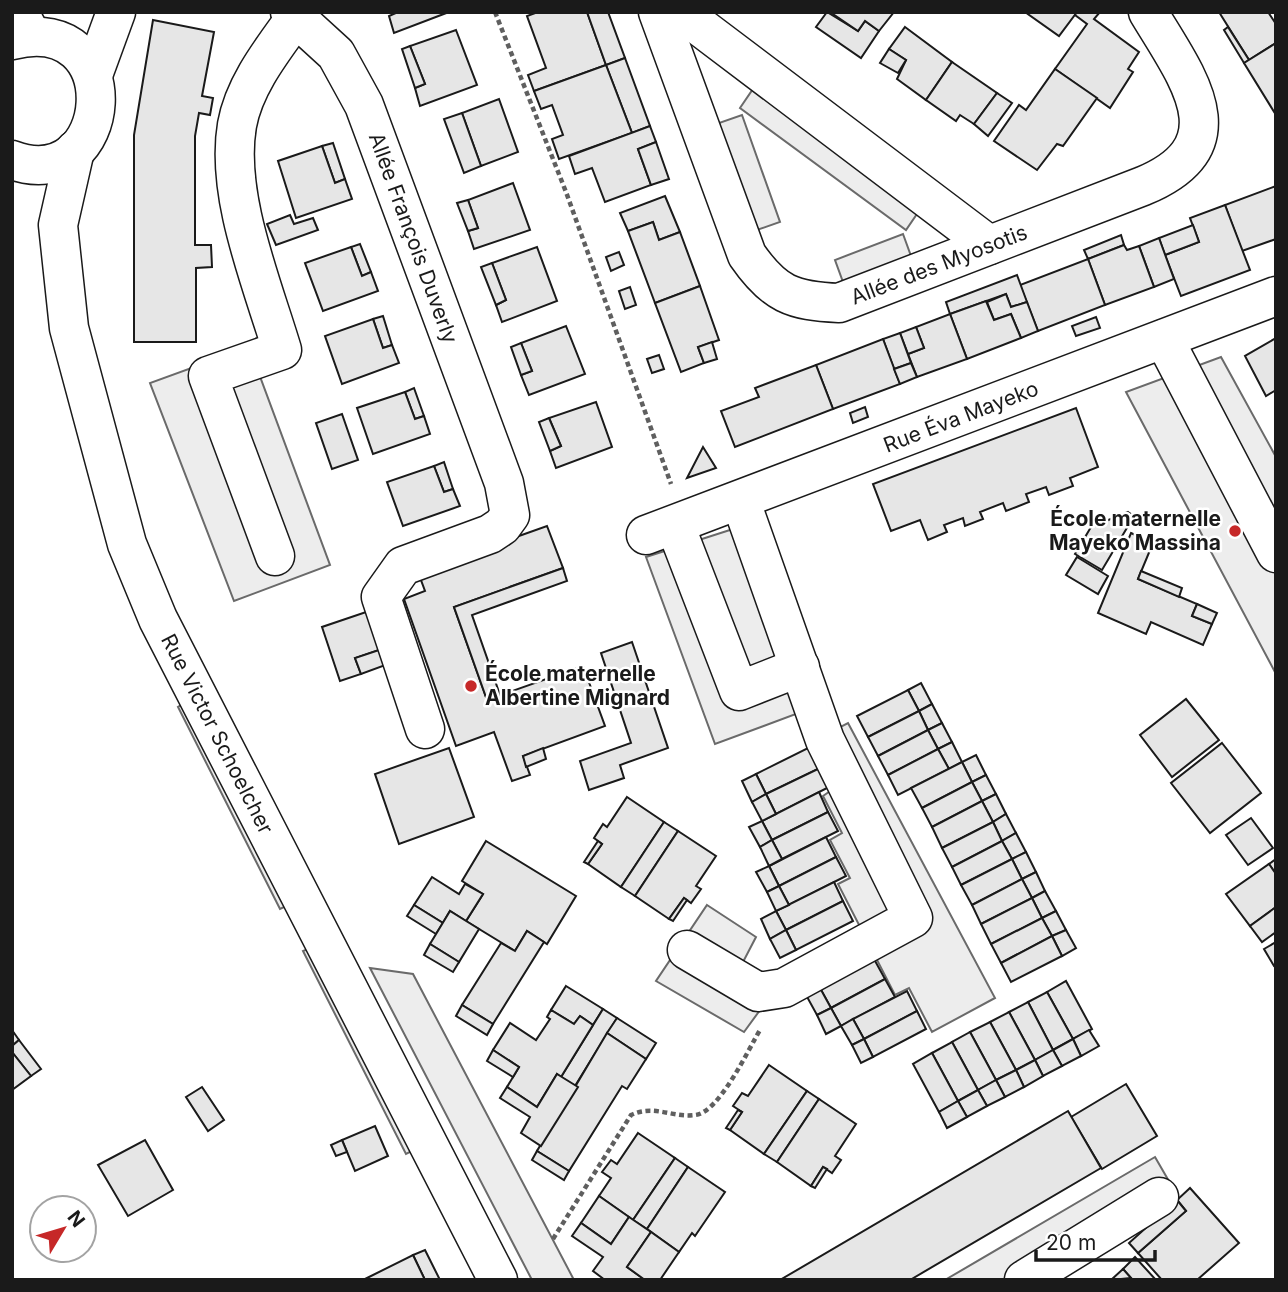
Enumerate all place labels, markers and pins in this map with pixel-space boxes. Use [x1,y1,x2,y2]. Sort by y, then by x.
place label: École maternelle Mayeko Massina [1049,505,1221,555]
marker: École maternelle Mayeko Massina [1227,523,1243,539]
place label: École maternelle Albertine Mignard [485,660,670,710]
marker: École maternelle Albertine Mignard [463,678,479,694]

